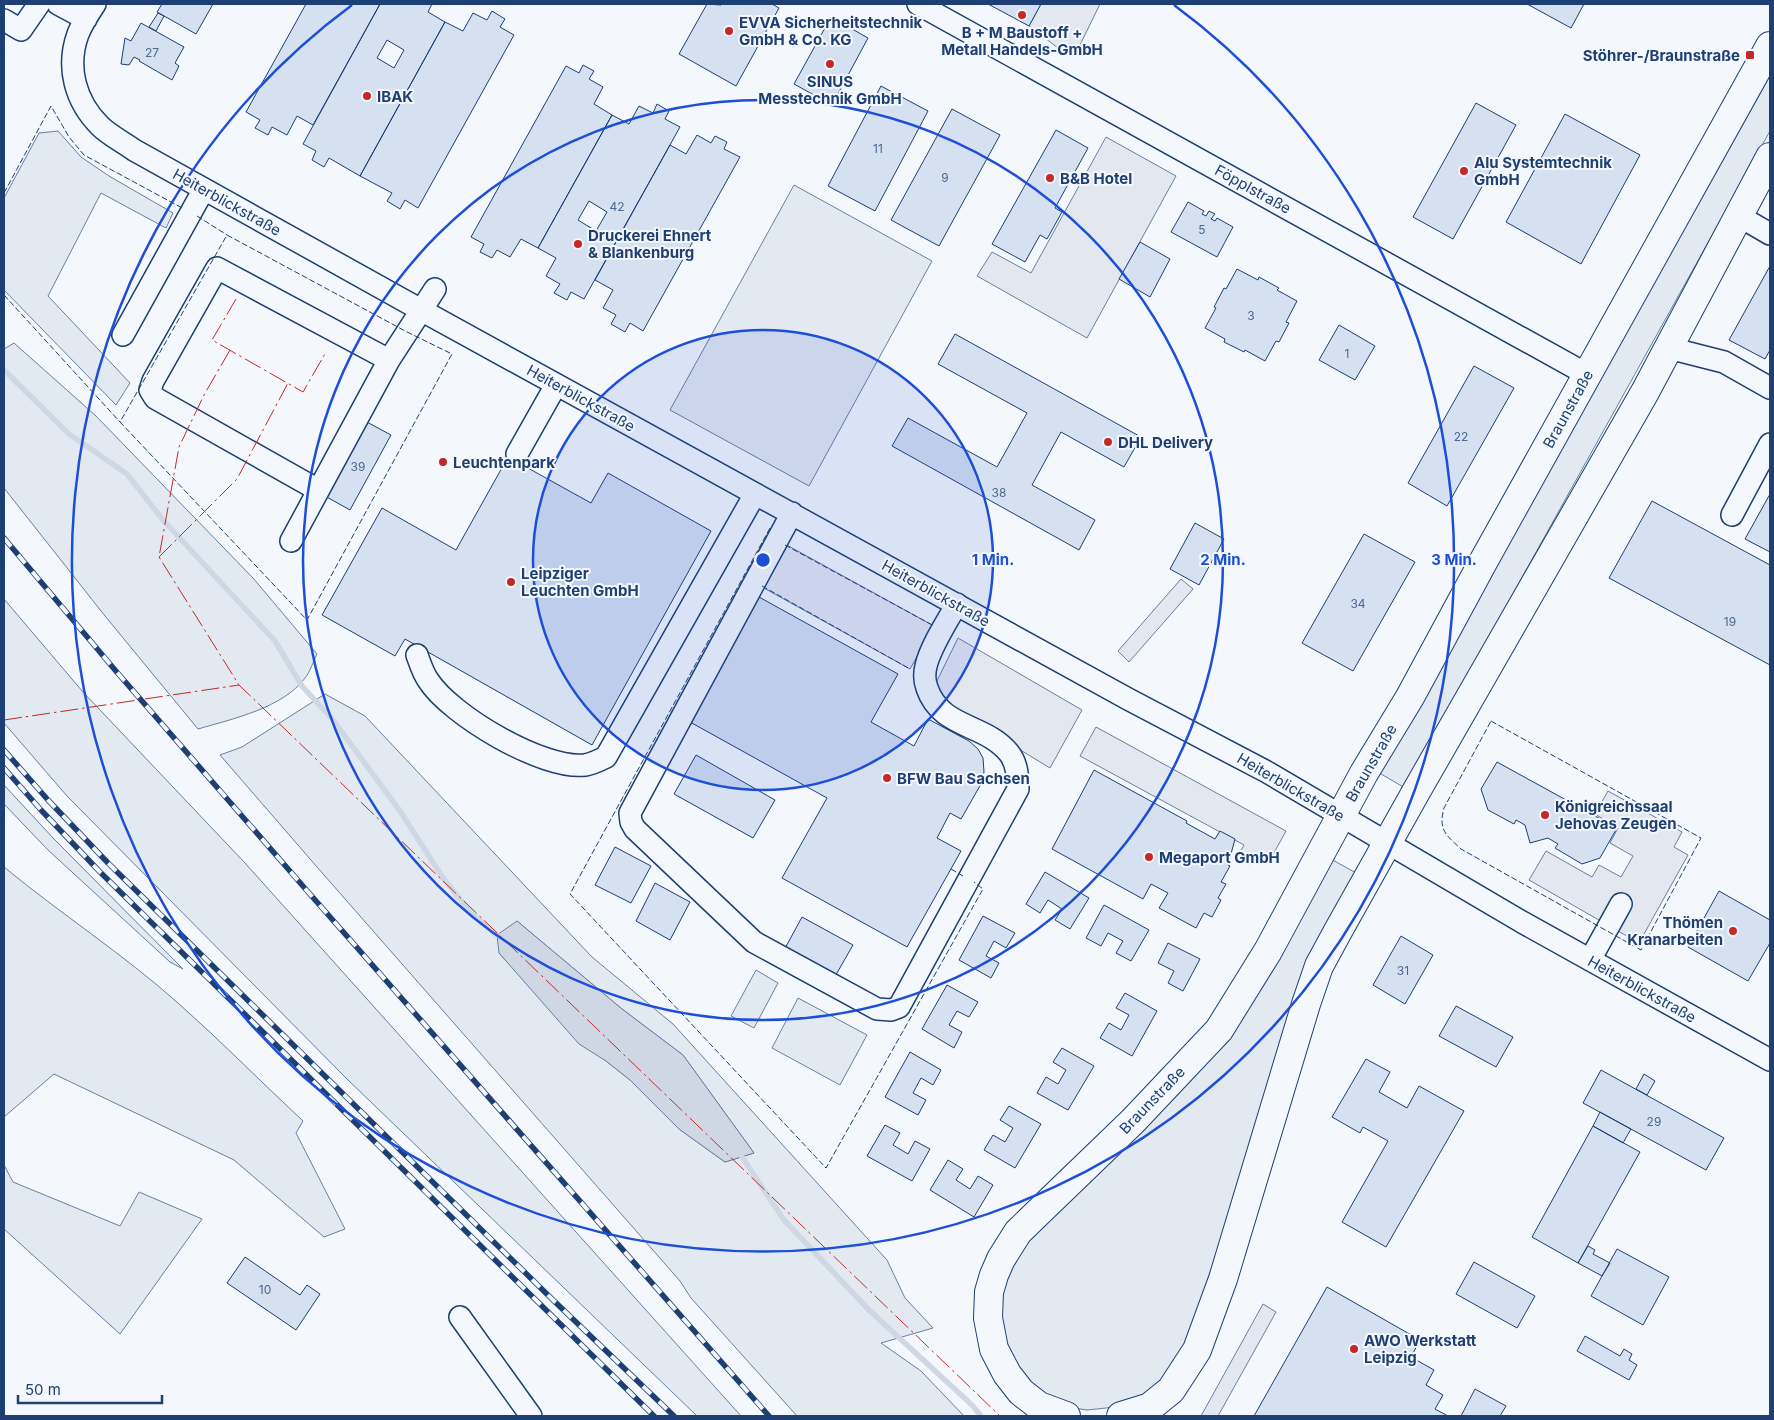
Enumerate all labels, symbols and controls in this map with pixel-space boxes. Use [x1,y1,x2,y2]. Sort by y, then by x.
marker: B + M Baustoff + Metall Handels-GmbH [1016,9,1028,21]
place label: EVVA Sicherheitstechnik GmbH & Co. KG [739,13,923,49]
place label: B + M Baustoff + Metall Handels-GmbH [941,23,1103,59]
marker: EVVA Sicherheitstechnik GmbH & Co. KG [723,25,735,37]
house number: 27 [145,45,159,60]
place label: Stöhrer-/Braunstraße [1583,46,1740,65]
marker: Stöhrer-/Braunstraße [1744,49,1756,61]
marker: SINUS Messtechnik GmbH [824,58,836,70]
place label: SINUS Messtechnik GmbH [758,72,902,108]
place label: IBAK [377,87,413,106]
marker: IBAK [361,90,373,102]
house number: 11 [873,141,883,156]
place label: Alu Systemtechnik GmbH [1474,153,1612,189]
street label: Föpplstraße [1212,160,1294,218]
street label: Heiterblickstraße [169,164,285,240]
marker: Alu Systemtechnik GmbH [1458,165,1470,177]
place label: B&B Hotel [1060,169,1132,188]
house number: 9 [941,170,949,185]
marker: B&B Hotel [1044,172,1056,184]
house number: 42 [609,199,625,214]
house number: 5 [1198,222,1206,237]
place label: Druckerei Ehnert & Blankenburg [588,226,712,262]
marker: Druckerei Ehnert & Blankenburg [572,238,584,250]
house number: 3 [1247,308,1255,323]
house number: 1 [1345,346,1349,361]
street label: Heiterblickstraße [523,360,639,436]
street label: Braunstraße [1539,367,1597,451]
house number: 22 [1454,429,1468,444]
place label: DHL Delivery [1118,433,1213,452]
marker: DHL Delivery [1102,436,1114,448]
place label: Leuchtenpark [453,453,555,472]
marker: Leuchtenpark [437,456,449,468]
house number: 39 [351,459,365,474]
house number: 38 [992,485,1006,500]
text: 1 Min. [972,550,1014,569]
text: 2 Min. [1200,550,1246,569]
text: 3 Min. [1431,550,1477,569]
centre of rings [754,551,772,569]
street label: Heiterblickstraße [878,555,994,631]
place label: Leipziger Leuchten GmbH [521,564,639,600]
marker: Leipziger Leuchten GmbH [505,576,517,588]
house number: 34 [1350,596,1366,611]
house number: 19 [1724,614,1736,629]
street label: Braunstraße [1341,721,1401,805]
street label: Heiterblickstraße [1234,749,1348,825]
place label: BFW Bau Sachsen [897,769,1030,788]
marker: BFW Bau Sachsen [881,772,893,784]
place label: Königreichssaal Jehovas Zeugen [1555,797,1676,833]
marker: Königreichssaal Jehovas Zeugen [1539,809,1551,821]
place label: Megaport GmbH [1159,848,1280,867]
marker: Megaport GmbH [1143,851,1155,863]
place label: Thömen Kranarbeiten [1627,913,1723,949]
marker: Thömen Kranarbeiten [1727,925,1739,937]
street label: Heiterblickstraße [1584,951,1700,1027]
house number: 31 [1397,963,1409,978]
street label: Braunstraße [1115,1062,1189,1138]
house number: 29 [1647,1114,1661,1129]
house number: 10 [259,1282,271,1297]
place label: AWO Werkstatt Leipzig [1364,1331,1477,1367]
marker: AWO Werkstatt Leipzig [1348,1343,1360,1355]
scale bar [18,1372,161,1404]
text: 50 m [25,1380,61,1399]

